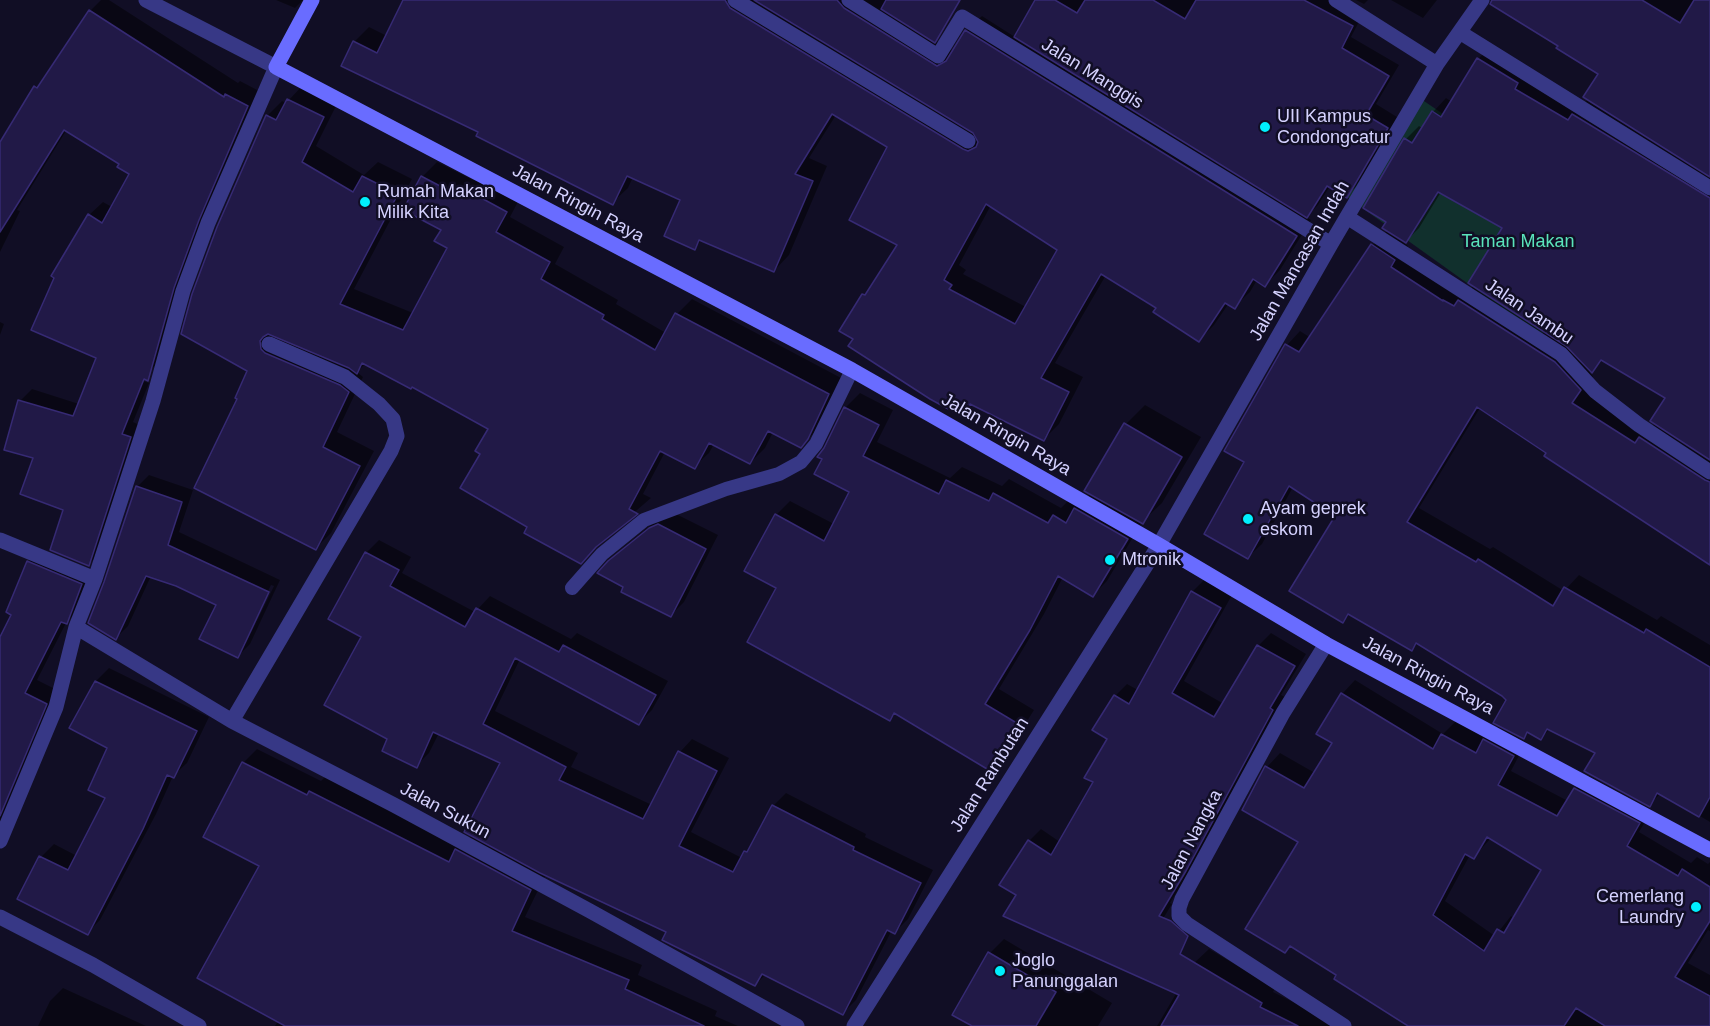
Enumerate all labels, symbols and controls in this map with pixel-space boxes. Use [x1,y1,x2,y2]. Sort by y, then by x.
street label: Jalan Manggis [1037,34,1147,114]
place label: UII Kampus Condongcatur [1277,106,1390,148]
marker: UII Kampus Condongcatur [1258,120,1272,134]
street label: Jalan Ringin Raya [508,160,648,248]
street label: Jalan Mancasan Indah [1245,177,1355,345]
place label: Rumah Makan Milik Kita [377,181,494,224]
marker: Rumah Makan Milik Kita [358,195,372,209]
park label: Taman Makan [1461,231,1575,253]
street label: Jalan Jambu [1481,275,1577,349]
street label: Jalan Ringin Raya [937,389,1075,481]
place label: Ayam geprek eskom [1260,498,1366,540]
marker: Ayam geprek eskom [1241,512,1255,526]
place label: Mtronik [1122,549,1181,571]
marker: Mtronik [1103,553,1117,567]
street label: Jalan Ringin Raya [1358,632,1498,720]
street label: Jalan Rambutan [946,714,1034,836]
street label: Jalan Sukun [396,778,494,844]
street label: Jalan Nangka [1157,786,1227,894]
place label: Cemerlang Laundry [1596,886,1684,928]
marker: Cemerlang Laundry [1689,900,1703,914]
place label: Joglo Panunggalan [1012,950,1118,992]
marker: Joglo Panunggalan [993,964,1007,978]

